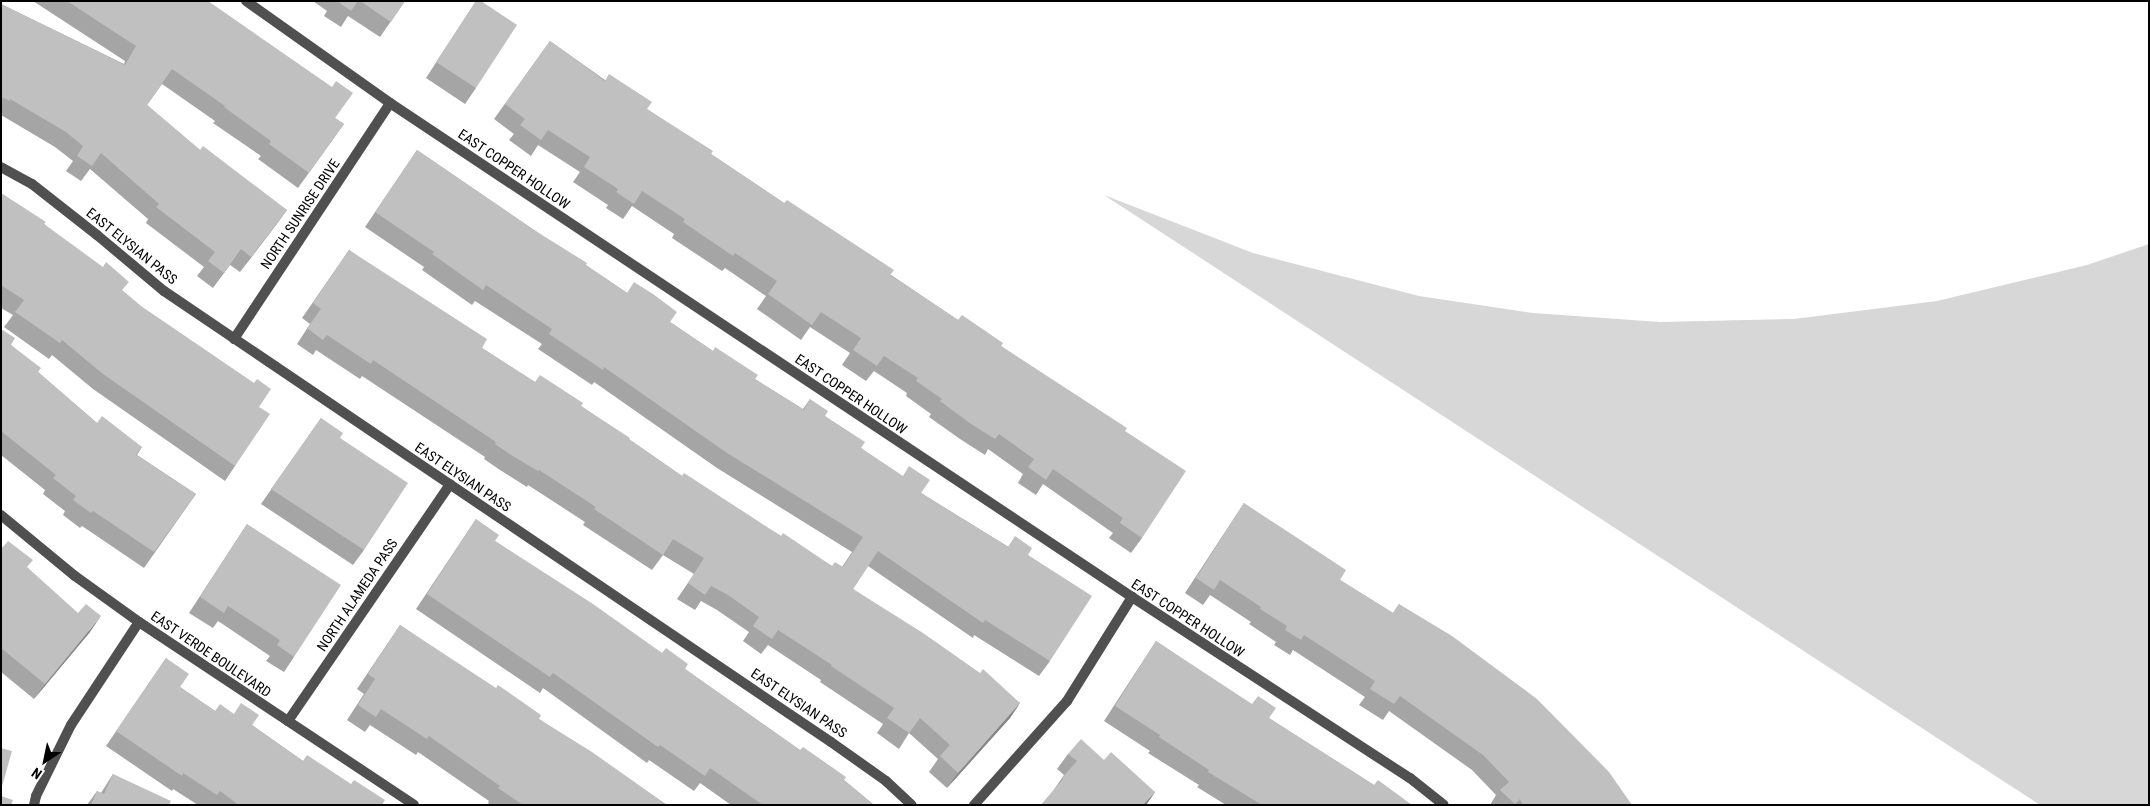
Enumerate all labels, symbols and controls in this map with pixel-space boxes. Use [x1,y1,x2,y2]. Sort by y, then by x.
street label: EAST COPPER HOLLOW [455,125,573,213]
street label: NORTH SUNRISE DRIVE [257,156,343,272]
street label: EAST ELYSIAN PASS [83,204,181,288]
street label: EAST COPPER HOLLOW [792,350,910,438]
street label: EAST ELYSIAN PASS [412,439,514,515]
street label: NORTH ALAMEDA PASS [313,536,401,654]
street label: EAST COPPER HOLLOW [1128,575,1248,661]
street label: EAST VERDE BOULEVARD [148,607,274,701]
street label: EAST ELYSIAN PASS [748,665,850,741]
north arrow [20,736,70,786]
text: N [29,764,45,782]

